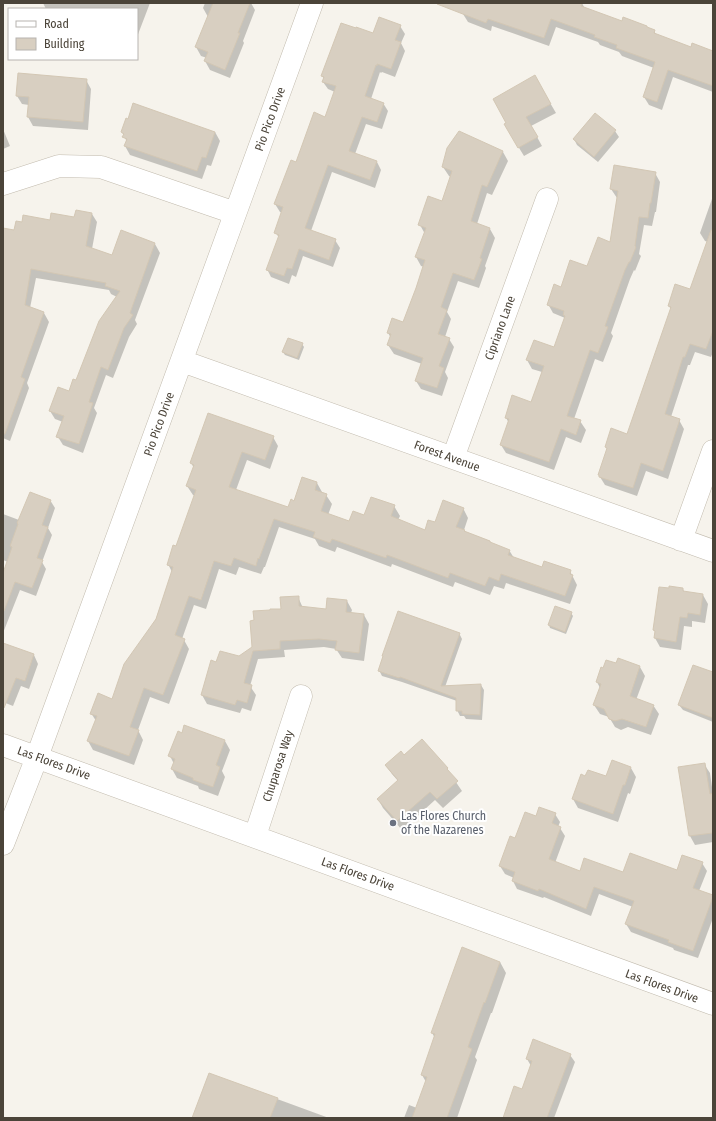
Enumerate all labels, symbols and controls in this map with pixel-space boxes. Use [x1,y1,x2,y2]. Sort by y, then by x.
legend [8,8,138,60]
text: Road [44,17,69,31]
text: Building [44,37,85,51]
street label: Pio Pico Drive [252,85,288,153]
street label: Cipriano Lane [482,294,518,362]
street label: Pio Pico Drive [141,390,177,458]
street label: Forest Avenue [412,438,482,474]
street label: Chuparosa Way [260,728,296,804]
street label: Las Flores Drive [16,743,92,783]
place label: Las Flores Church of the Nazarenes [401,809,486,837]
marker: Las Flores Church of the Nazarenes [388,818,398,828]
street label: Las Flores Drive [320,854,396,894]
street label: Las Flores Drive [624,966,700,1006]

